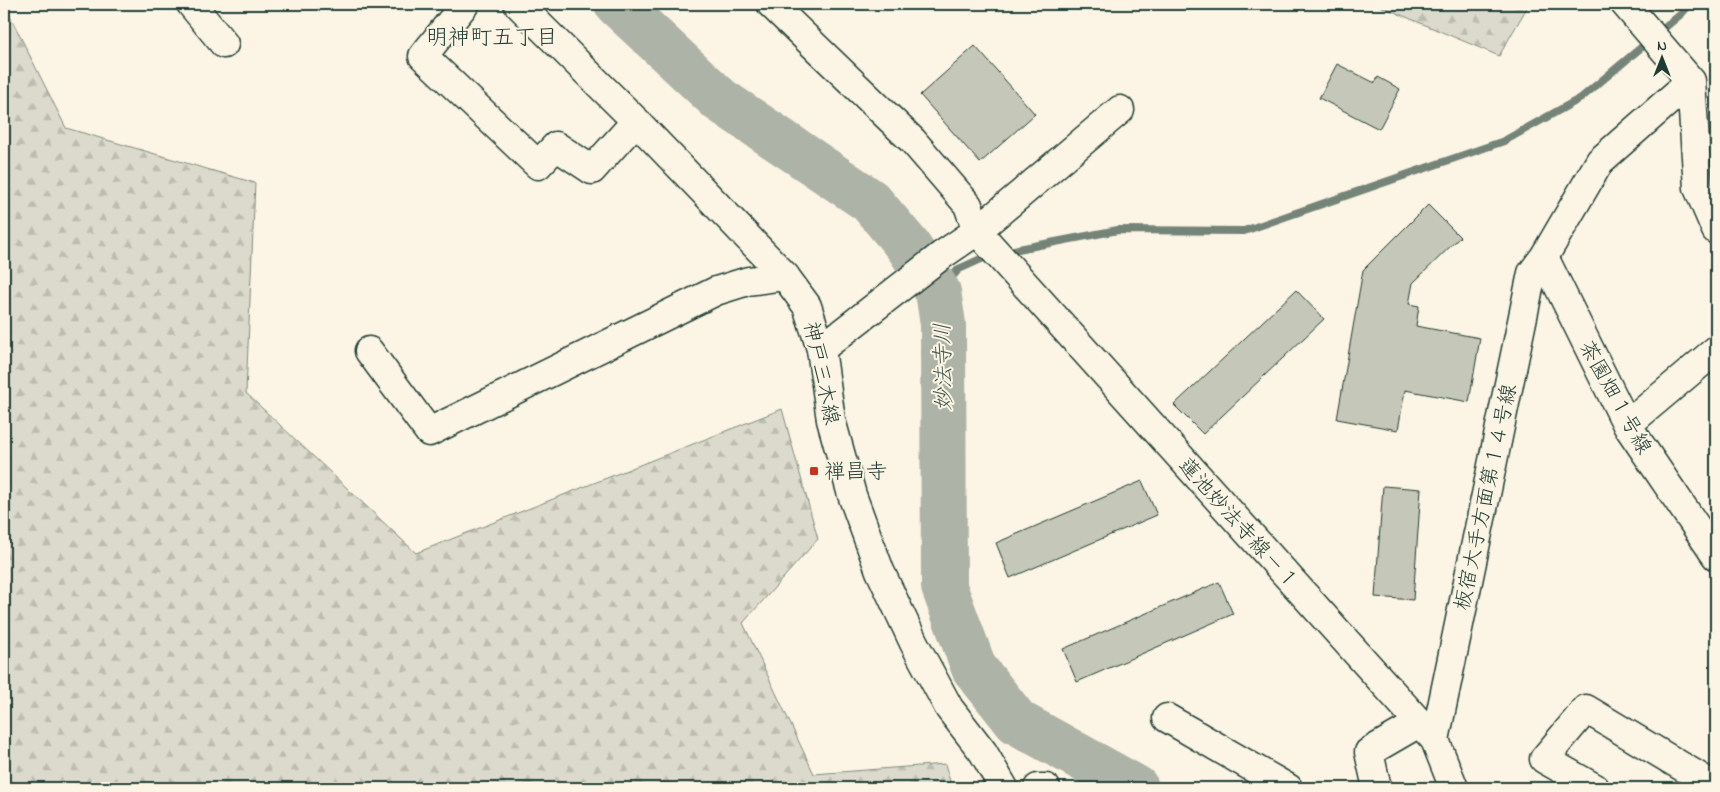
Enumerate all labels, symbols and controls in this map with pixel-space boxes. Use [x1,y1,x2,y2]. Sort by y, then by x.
district label: 明神町五丁目 [426,23,558,55]
north arrow [1638,32,1688,82]
text: N [1657,36,1667,57]
street label: 神戸三木線 [794,319,846,428]
water label: 妙法寺川 [928,323,962,411]
street label: 茶園畑１号線 [1571,336,1658,460]
street label: 板宿大手方面第１４号線 [1448,381,1526,614]
street label: 蓮池妙法寺線－１ [1170,452,1305,597]
place label: 禅昌寺 [824,458,887,488]
marker: 禅昌寺 [808,465,820,477]

